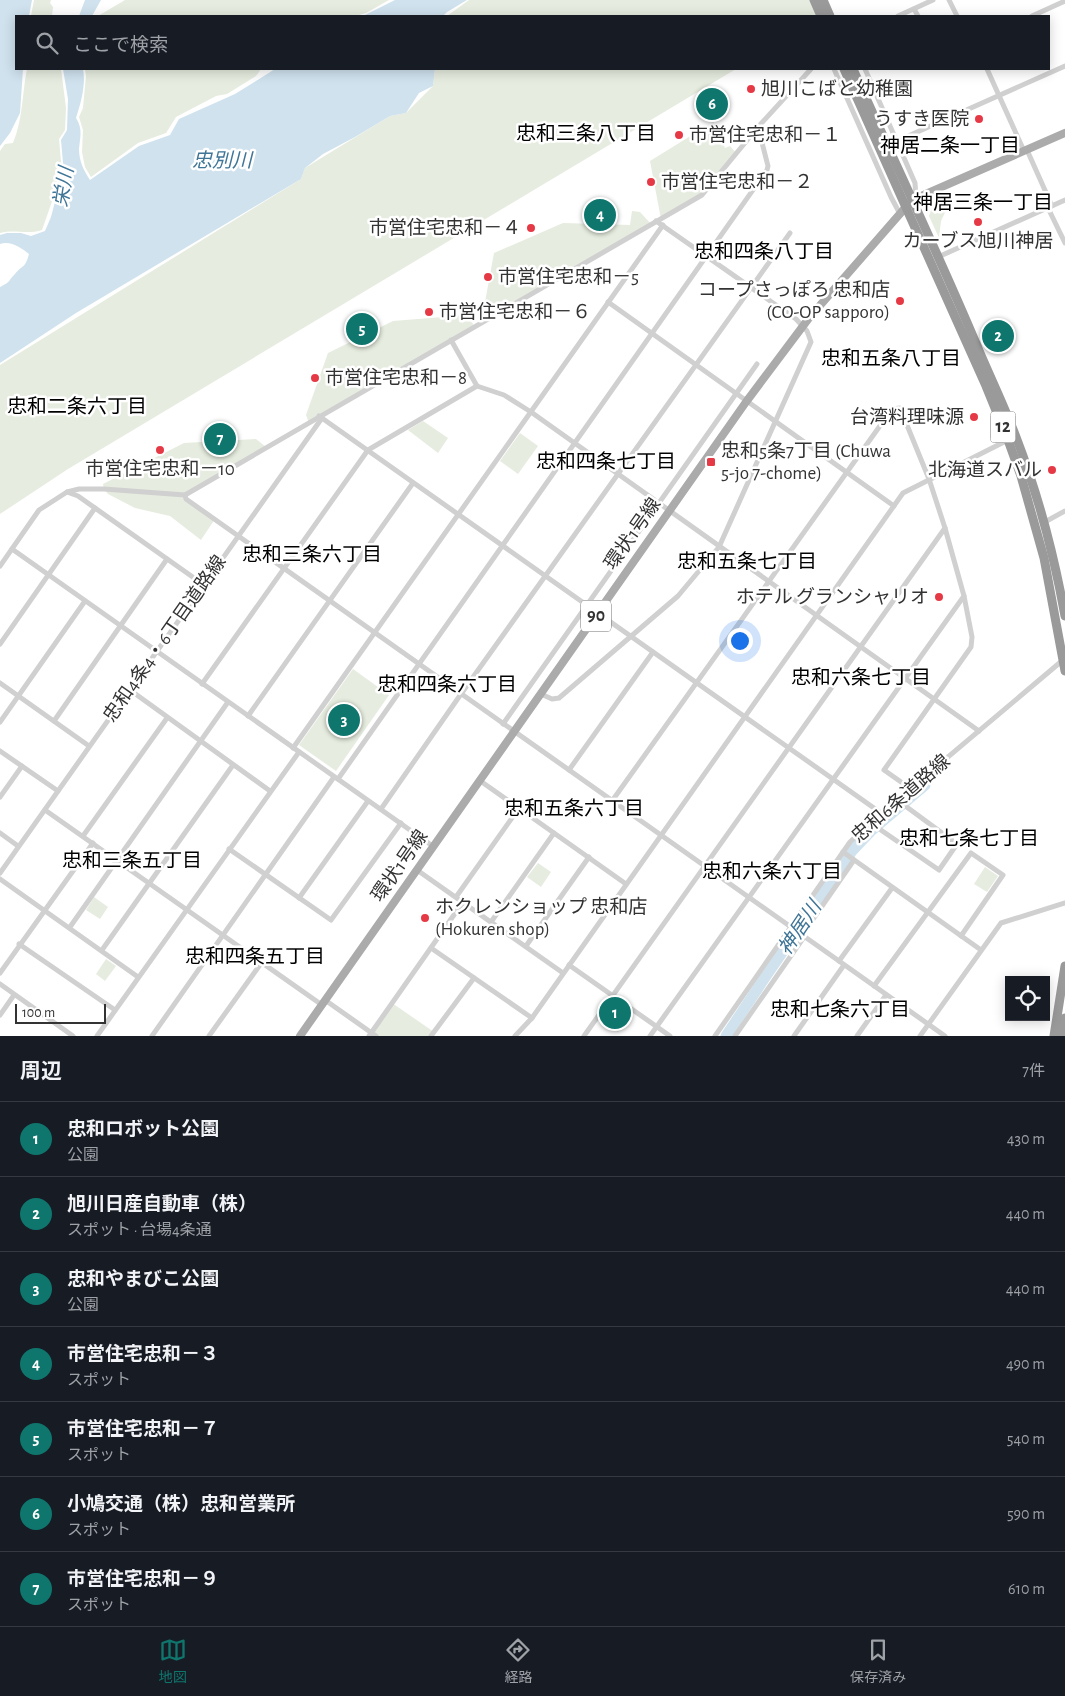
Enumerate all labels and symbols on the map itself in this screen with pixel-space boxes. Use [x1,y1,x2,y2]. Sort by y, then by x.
place label: 旭川こばと幼稚園 [761,79,913,99]
marker: 旭川こばと幼稚園 [745,83,757,95]
pin: 6 [696,85,728,123]
place label: うすき医院 [874,109,969,129]
marker: うすき医院 [973,113,985,125]
district label: 忠和三条八丁目 [516,123,656,144]
place label: 市営住宅忠和－１ [689,124,841,145]
marker: 市営住宅忠和－１ [673,129,685,141]
district label: 神居二条一丁目 [880,135,1020,156]
water label: 忠別川 [192,150,254,171]
water label: 栄川 [50,164,77,208]
place label: 市営住宅忠和－２ [661,171,813,192]
marker: 市営住宅忠和－２ [645,176,657,188]
district label: 神居三条一丁目 [913,192,1053,213]
pin: 4 [584,196,616,234]
marker: カーブス旭川神居 [972,216,984,228]
place label: 市営住宅忠和－４ [369,217,521,238]
marker: 市営住宅忠和－４ [525,222,537,234]
place label: カーブス旭川神居 [903,230,1053,251]
district label: 忠和四条八丁目 [694,241,834,262]
place label: 市営住宅忠和－5 [498,266,639,287]
marker: 市営住宅忠和－5 [482,271,494,283]
place label: コープさっぽろ 忠和店 (CO-OP sapporo) [698,279,890,322]
marker: コープさっぽろ 忠和店 (CO-OP sapporo) [894,295,906,307]
place label: 市営住宅忠和－６ [439,301,591,322]
marker: 市営住宅忠和－６ [423,306,435,318]
pin: 5 [346,310,378,348]
pin: 2 [982,317,1014,355]
district label: 忠和五条八丁目 [821,348,961,369]
place label: 市営住宅忠和－8 [325,367,467,388]
marker: 市営住宅忠和－8 [309,372,321,384]
district label: 忠和二条六丁目 [7,396,147,417]
place label: 台湾料理味源 [850,406,964,427]
marker: 台湾料理味源 [968,411,980,423]
road number: 12 [990,412,1016,442]
pin: 7 [204,420,236,458]
place label: 忠和5条7丁目 (Chuwa 5-jo 7-chome) [721,440,891,483]
marker: 市営住宅忠和－10 [154,444,166,456]
district label: 忠和四条七丁目 [536,451,676,472]
marker: 忠和5条7丁目 (Chuwa 5-jo 7-chome) [705,456,717,468]
place label: 市営住宅忠和－10 [85,458,235,479]
place label: 北海道スバル [928,460,1042,480]
marker: 北海道スバル [1046,464,1058,476]
street label: 環状1号線 [601,494,664,573]
district label: 忠和三条六丁目 [242,544,382,565]
street label: 忠和4条4・6丁目道路線 [99,551,230,726]
district label: 忠和五条七丁目 [677,551,817,572]
place label: ホテル グランシャリオ [736,587,929,607]
marker: ホテル グランシャリオ [933,591,945,603]
road number: 90 [581,600,611,632]
your location [727,628,753,654]
district label: 忠和六条七丁目 [791,667,931,688]
district label: 忠和四条六丁目 [377,674,517,695]
pin: 3 [328,701,360,739]
street label: 忠和6条道路線 [847,750,954,846]
district label: 忠和五条六丁目 [504,798,644,819]
street label: 環状1号線 [368,826,431,905]
district label: 忠和七条七丁目 [899,828,1039,849]
district label: 忠和三条五丁目 [62,850,202,871]
district label: 忠和六条六丁目 [702,861,842,882]
water label: 神居川 [774,895,826,958]
place label: ホクレンショップ 忠和店 (Hokuren shop) [435,896,647,939]
marker: ホクレンショップ 忠和店 (Hokuren shop) [419,912,431,924]
district label: 忠和四条五丁目 [185,946,325,967]
pin: 1 [599,994,631,1032]
district label: 忠和七条六丁目 [770,999,910,1020]
scale bar [15,1001,106,1024]

